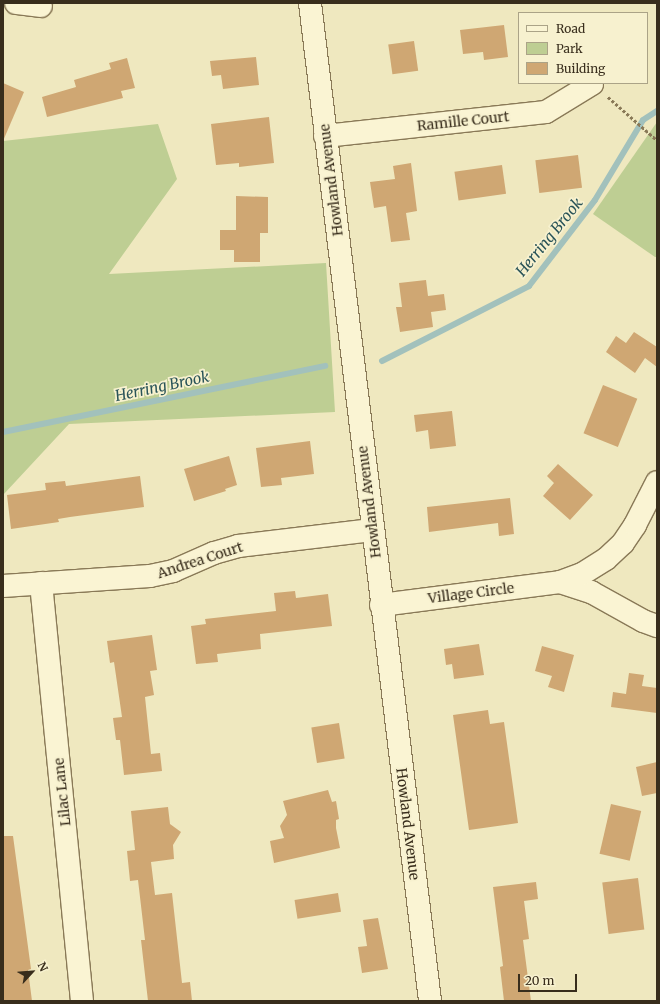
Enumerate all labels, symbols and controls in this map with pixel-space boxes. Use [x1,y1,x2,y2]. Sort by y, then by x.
legend [518,12,648,84]
text: Road [556,21,585,36]
text: Park [556,41,583,56]
text: Building [556,61,605,76]
street label: Ramille Court [416,108,510,134]
street label: Howland Avenue [316,123,346,237]
water label: Herring Brook [512,194,586,280]
water label: Herring Brook [113,367,211,405]
street label: Howland Avenue [354,445,384,559]
street label: Andrea Court [155,538,245,582]
street label: Village Circle [427,579,515,607]
street label: Lilac Lane [50,757,74,827]
street label: Howland Avenue [393,767,423,881]
north arrow [12,952,52,992]
text: N [35,960,51,974]
scale bar [520,966,579,992]
text: 20 m [525,973,554,988]

